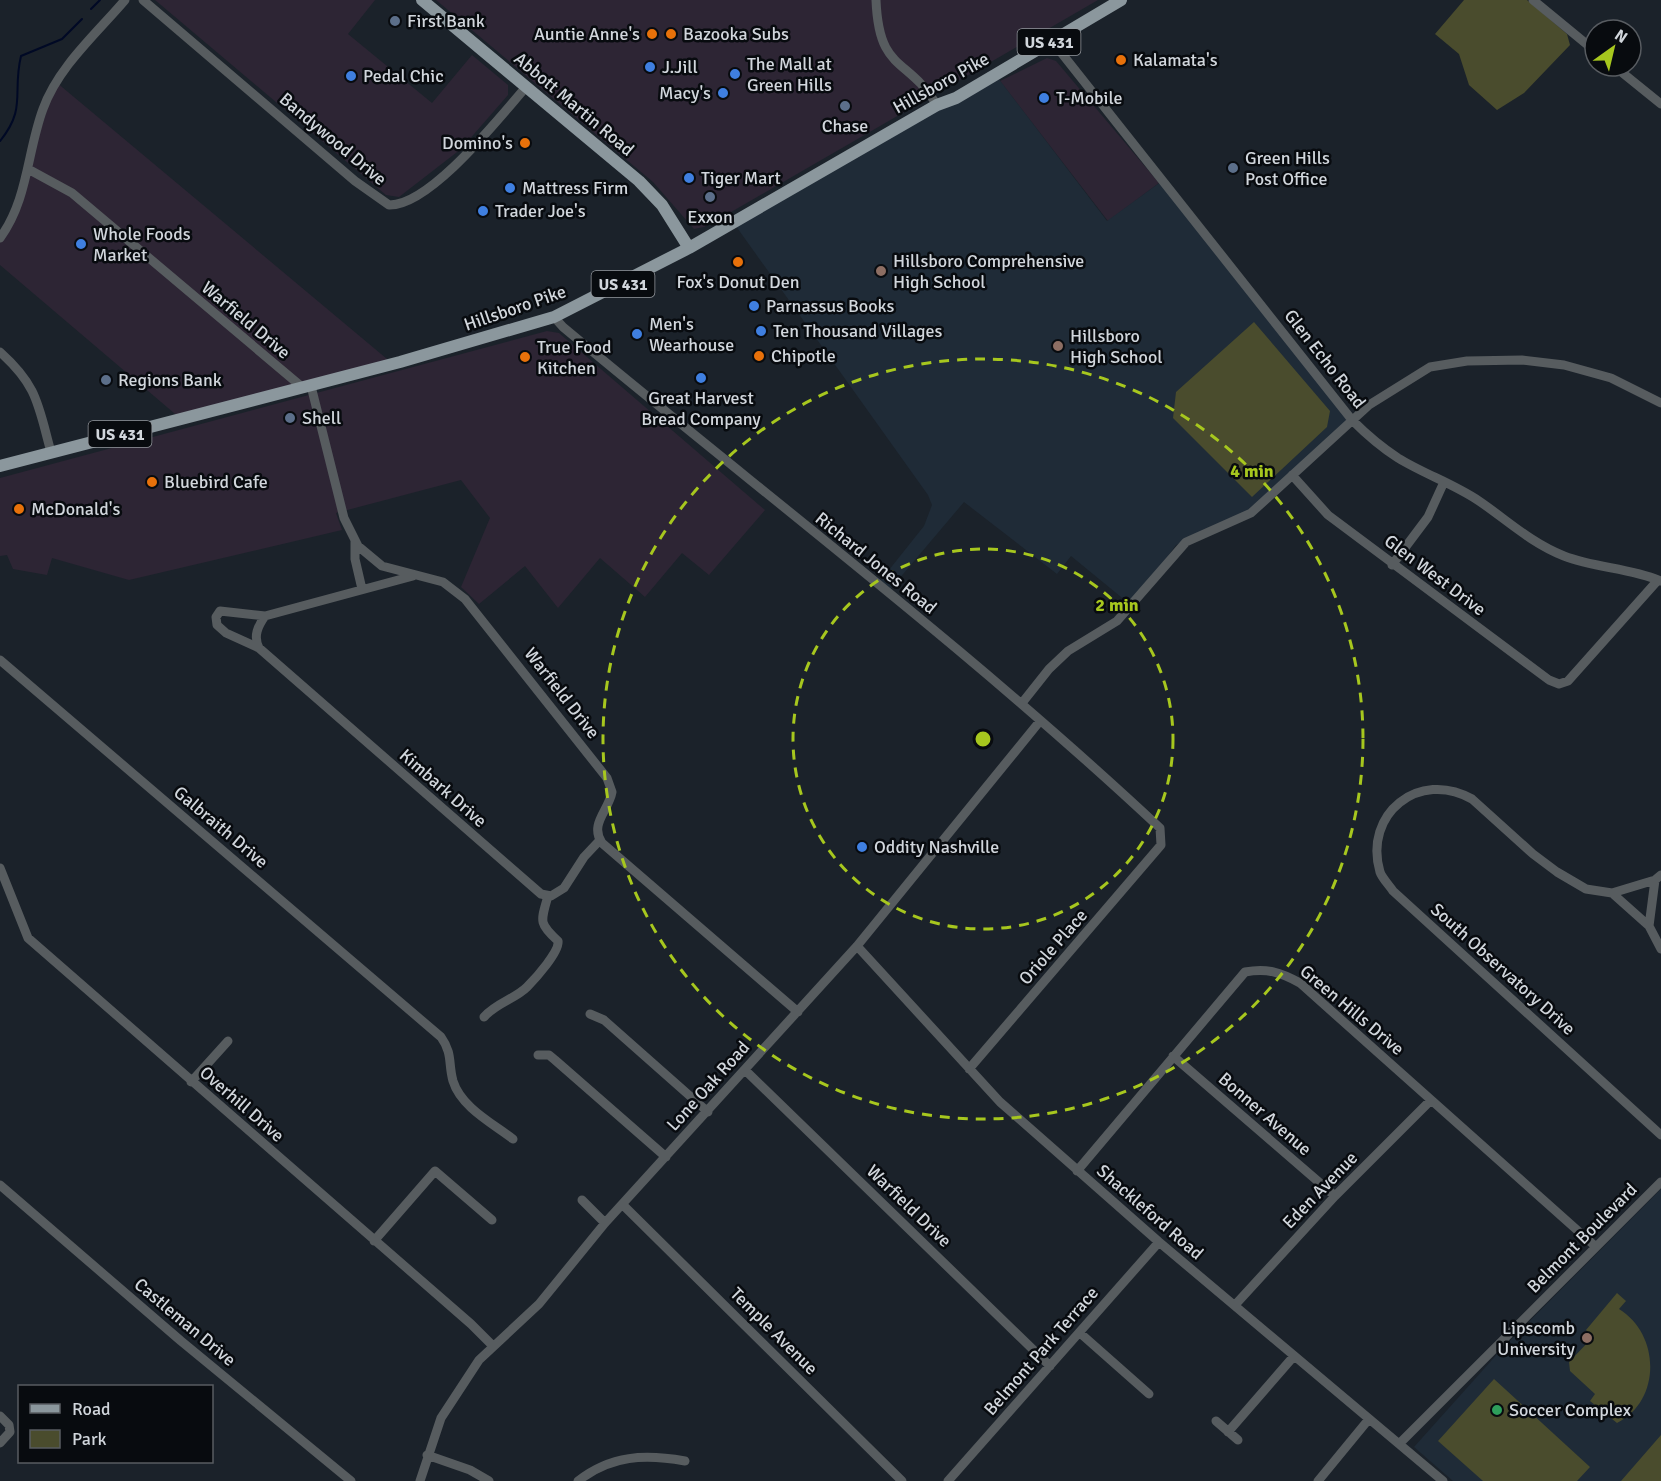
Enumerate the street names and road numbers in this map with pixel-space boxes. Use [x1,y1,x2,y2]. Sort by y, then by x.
road number: US 431 [1018,29,1080,55]
street label: Abbott Martin Road [509,47,639,161]
street label: Hillsboro Pike [889,48,993,118]
street label: Bandywood Drive [275,88,391,190]
road number: US 431 [592,271,654,297]
street label: Warfield Drive [197,276,295,364]
street label: Hillsboro Pike [461,280,569,336]
street label: Glen Echo Road [1280,305,1370,413]
road number: US 431 [88,421,152,447]
street label: Richard Jones Road [811,507,941,619]
street label: Glen West Drive [1380,530,1490,620]
street label: Warfield Drive [520,643,604,743]
street label: Kimbark Drive [395,744,491,832]
street label: Galbraith Drive [169,781,273,873]
street label: South Observatory Drive [1426,898,1580,1040]
street label: Oriole Place [1014,905,1092,989]
street label: Green Hills Drive [1295,960,1409,1060]
street label: Lone Oak Road [662,1037,754,1135]
street label: Overhill Drive [195,1061,289,1147]
street label: Bonner Avenue [1214,1068,1316,1160]
street label: Eden Avenue [1278,1147,1362,1233]
street label: Warfield Drive [862,1160,956,1252]
street label: Shackleford Road [1092,1160,1208,1264]
street label: Belmont Boulevard [1523,1179,1641,1297]
street label: Castleman Drive [130,1273,240,1371]
street label: Belmont Park Terrace [979,1282,1103,1420]
street label: Temple Avenue [726,1283,822,1379]

